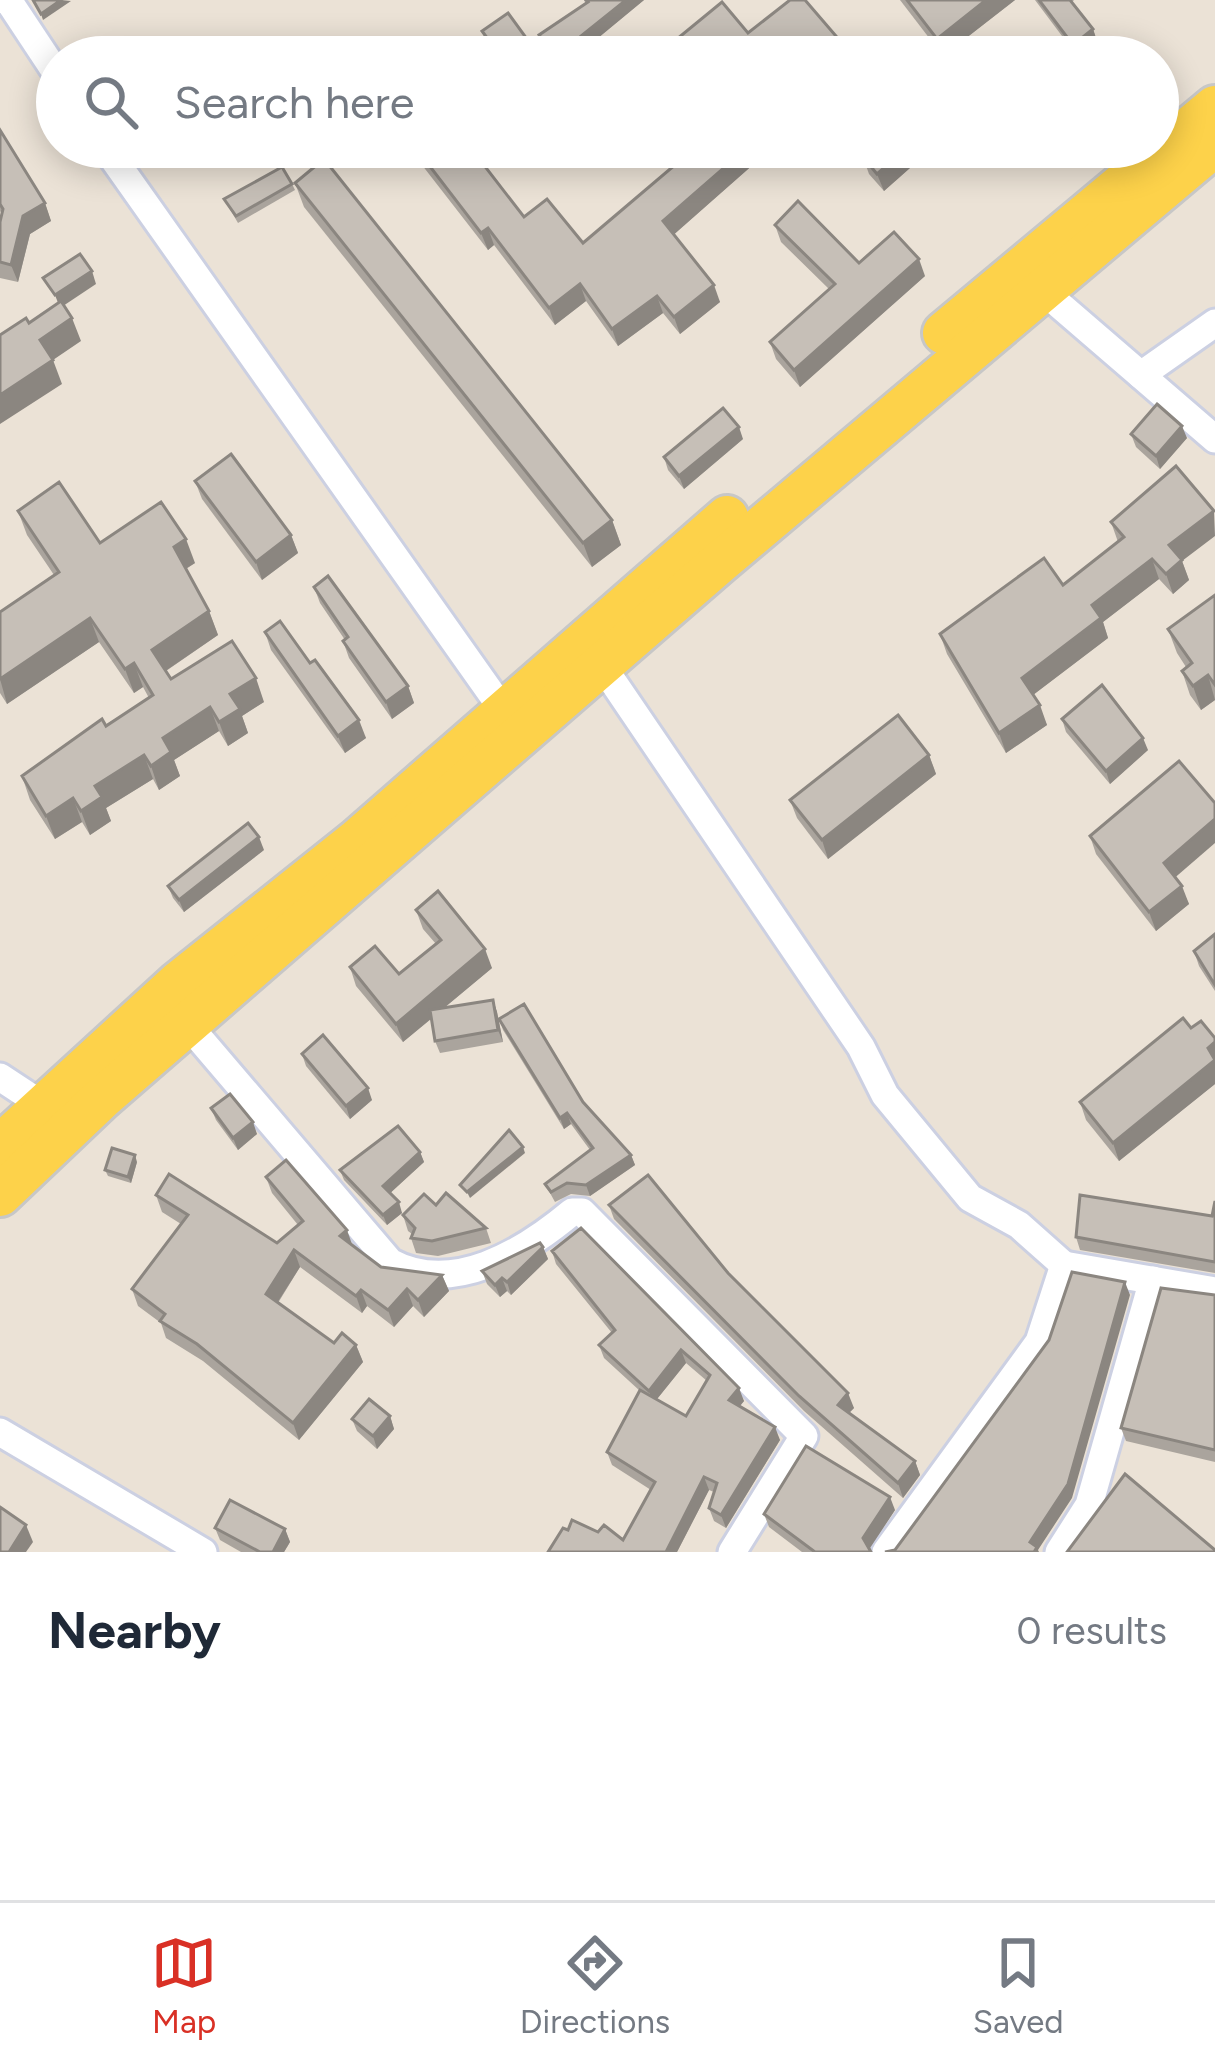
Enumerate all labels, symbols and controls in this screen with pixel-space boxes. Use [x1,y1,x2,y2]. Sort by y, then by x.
search box [36,36,1179,168]
icon: search [78,69,144,135]
text: Search here [174,75,414,129]
text: Nearby [48,1600,221,1661]
text: 0 results [1016,1607,1167,1654]
tab: Map [151,1930,217,2041]
tab: Directions [520,1930,670,2041]
tab: Saved [973,1930,1064,2041]

